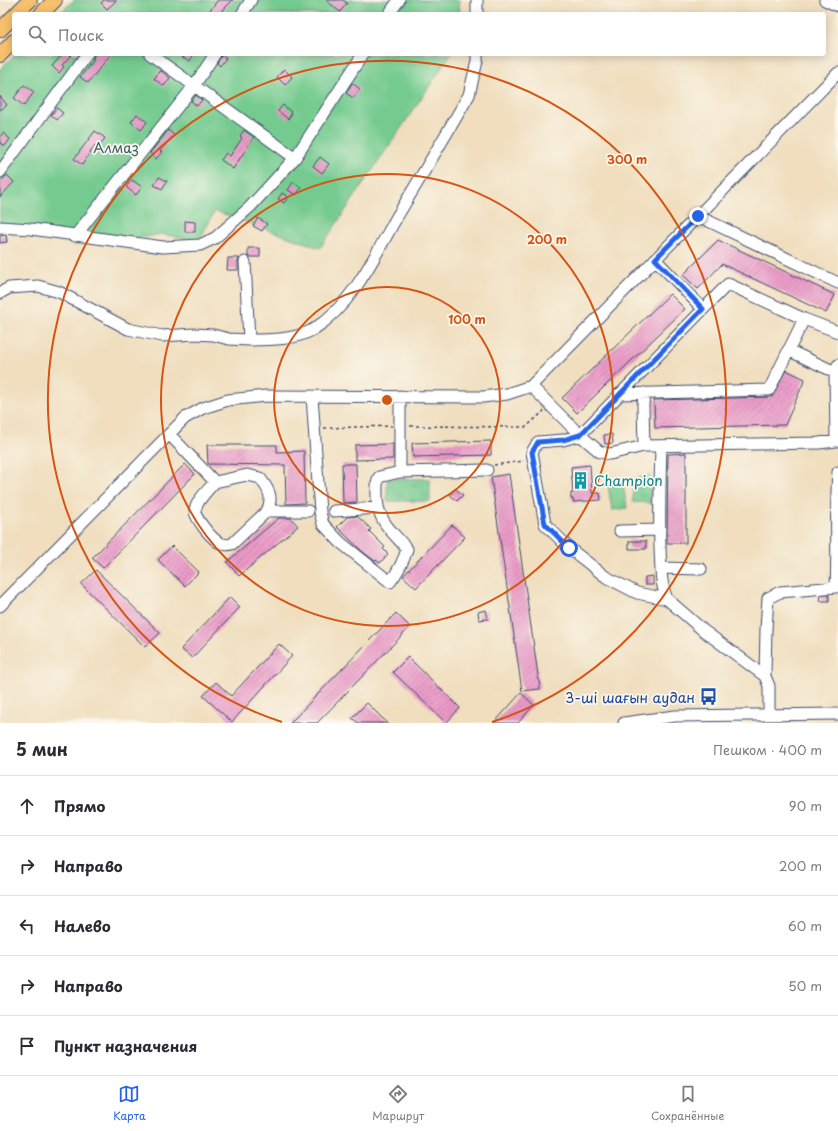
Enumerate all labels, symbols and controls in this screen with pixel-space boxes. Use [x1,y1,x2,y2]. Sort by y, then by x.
search box [12,12,826,56]
icon: search [26,23,48,45]
text: Поиск [58,23,104,46]
park label: Алмаз [93,137,139,158]
text: 300 m [607,150,647,168]
route end [689,207,707,225]
text: 200 m [527,230,567,248]
text: 100 m [448,310,486,328]
centre of rings [380,393,394,407]
building icon: Champion [571,470,591,490]
place label: Champion [594,470,663,491]
route start [560,539,578,557]
place label: 3-ші шағын аудан [565,687,695,708]
bus stop icon: 3-ші шағын аудан [698,687,718,707]
text: 5 мин [16,736,68,762]
text: Пешком · 400 m [713,740,822,759]
text: Прямо [54,794,105,817]
icon: ahead [16,795,38,817]
text: 90 m [789,796,822,815]
text: Направо [54,854,123,877]
icon: right [16,855,38,877]
text: 200 m [779,856,822,875]
text: Налево [54,914,111,937]
icon: left [16,915,38,937]
text: 60 m [788,916,822,935]
text: Направо [54,974,123,997]
icon: right [16,975,38,997]
text: 50 m [788,976,822,995]
text: Пункт назначения [54,1034,197,1057]
icon: arrive [16,1035,38,1057]
tab: Карта [113,1083,146,1124]
tab: Маршрут [372,1083,424,1124]
tab: Сохранённые [651,1083,725,1124]

